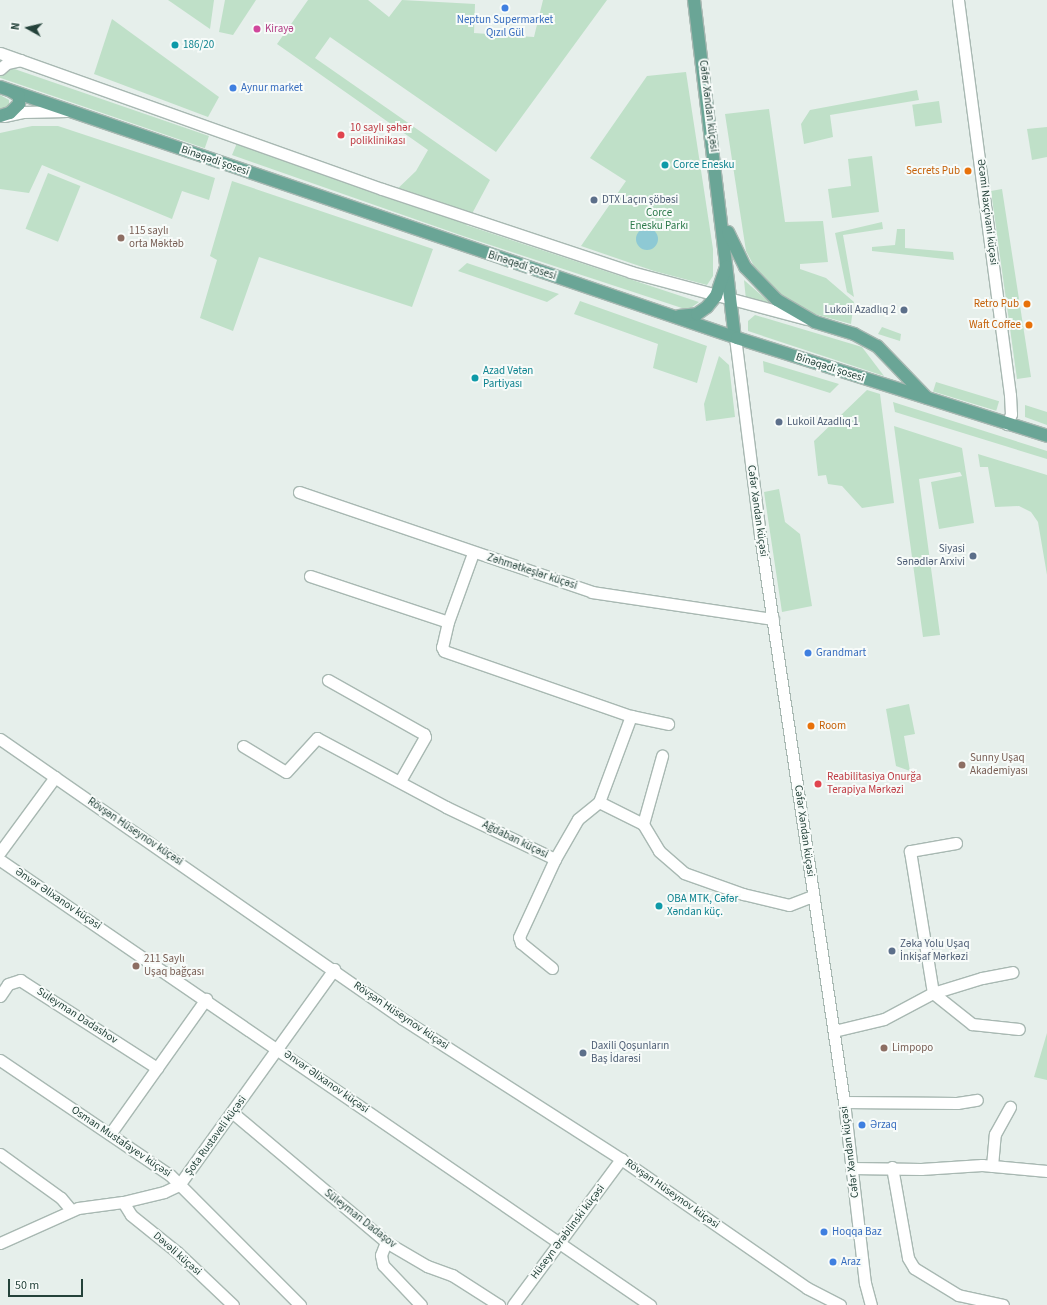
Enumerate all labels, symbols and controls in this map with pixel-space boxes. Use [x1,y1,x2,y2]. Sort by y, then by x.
marker: Neptun Supermarket Qızıl Gül [500,3,510,13]
north arrow [8,8,48,48]
place label: Neptun Supermarket Qızıl Gül [457,14,553,40]
text: N [8,22,24,31]
place label: Kirayə [265,22,294,36]
marker: Kirayə [252,24,262,34]
place label: 186/20 [183,38,214,52]
marker: 186/20 [170,40,180,50]
street label: Cəfər Xəndan küçəsi [696,59,720,153]
place label: Aynur market [241,81,303,95]
marker: Aynur market [228,83,238,93]
place label: 10 saylı şəhər poliklinikası [350,122,411,148]
marker: 10 saylı şəhər poliklinikası [335,129,347,141]
street label: Binəqədi şosesi [179,143,251,179]
place label: Corce Enesku [673,158,735,172]
street label: Əcəmi Naxçivani küçəsi [974,158,1000,266]
marker: Corce Enesku [660,160,670,170]
place label: Secrets Pub [906,164,960,178]
marker: Secrets Pub [963,166,973,176]
place label: DTX Laçın şöbəsi [602,193,678,207]
marker: DTX Laçın şöbəsi [589,195,599,205]
park label: Corce Enesku Parkı [630,207,688,233]
place label: 115 saylı orta Məktəb [129,225,184,251]
marker: 115 saylı orta Məktəb [116,233,126,243]
street label: Binəqədi şosesi [486,249,558,283]
place label: Retro Pub [974,297,1019,311]
marker: Retro Pub [1022,299,1032,309]
place label: Lukoil Azadlıq 2 [825,303,896,317]
marker: Lukoil Azadlıq 2 [899,305,909,315]
place label: Waft Coffee [969,318,1021,332]
marker: Waft Coffee [1024,320,1034,330]
street label: Binəqədi şosesi [794,351,866,385]
place label: Azad Vətən Partiyası [483,365,533,391]
marker: Azad Vətən Partiyası [470,373,480,383]
place label: Lukoil Azadlıq 1 [787,415,858,429]
marker: Lukoil Azadlıq 1 [774,417,784,427]
street label: Cəfər Xəndan küçəsi [744,464,770,558]
place label: Siyasi Sənədlər Arxivi [897,543,965,569]
street label: Zəhmətkeşlər küçəsi [485,551,579,593]
marker: Siyasi Sənədlər Arxivi [968,551,978,561]
place label: Grandmart [816,646,866,660]
marker: Grandmart [803,648,813,658]
place label: Room [819,719,846,733]
marker: Room [806,721,816,731]
place label: Sunny Uşaq Akademiyası [970,752,1028,778]
marker: Sunny Uşaq Akademiyası [957,760,967,770]
place label: Reabilitasiya Onurğa Terapiya Mərkəzi [827,771,921,797]
marker: Reabilitasiya Onurğa Terapiya Mərkəzi [812,778,824,790]
street label: Cəfər Xəndan küçəsi [791,784,817,878]
street label: Rövşən Hüseynov küçəsi [85,795,185,869]
street label: Ağdaban küçəsi [480,818,550,862]
street label: Ənvər Əlixanov küçəsi [12,865,104,933]
place label: OBA MTK, Cəfər Xəndan küç. [667,893,738,919]
marker: OBA MTK, Cəfər Xəndan küç. [654,901,664,911]
place label: Zəka Yolu Uşaq İnkişaf Mərkəzi [900,938,970,964]
marker: Zəka Yolu Uşaq İnkişaf Mərkəzi [887,946,897,956]
place label: 211 Saylı Uşaq bağçası [144,953,204,979]
marker: 211 Saylı Uşaq bağçası [131,961,141,971]
street label: Rövşən Hüseynov küçəsi [351,979,451,1053]
street label: Suleyman Dadashov [34,985,120,1047]
place label: Daxili Qoşunların Baş İdarəsi [591,1040,669,1066]
place label: Limpopo [892,1041,933,1055]
marker: Limpopo [879,1043,889,1053]
street label: Ənvər Əlixanov küçəsi [281,1048,371,1116]
marker: Daxili Qoşunların Baş İdarəsi [578,1048,588,1058]
street label: Şota Rustaveli küçəsi [182,1093,250,1179]
street label: Osman Mustafayev küçəsi [69,1104,173,1180]
street label: Cəfər Xəndan küçəsi [838,1105,862,1199]
place label: Ərzaq [870,1118,897,1132]
marker: Ərzaq [857,1120,867,1130]
street label: Rövşən Hüseynov küçəsi [622,1156,722,1232]
street label: Hüseyn Ərəblinski küçəsi [528,1182,608,1282]
street label: Süleyman Dadaşov [321,1187,399,1251]
place label: Hoqqa Baz [832,1225,882,1239]
marker: Hoqqa Baz [819,1227,829,1237]
street label: Dəvəli küçəsi [150,1229,204,1279]
place label: Araz [841,1255,861,1269]
marker: Araz [828,1257,838,1267]
scale bar [10,1271,85,1297]
text: 50 m [15,1277,39,1294]

